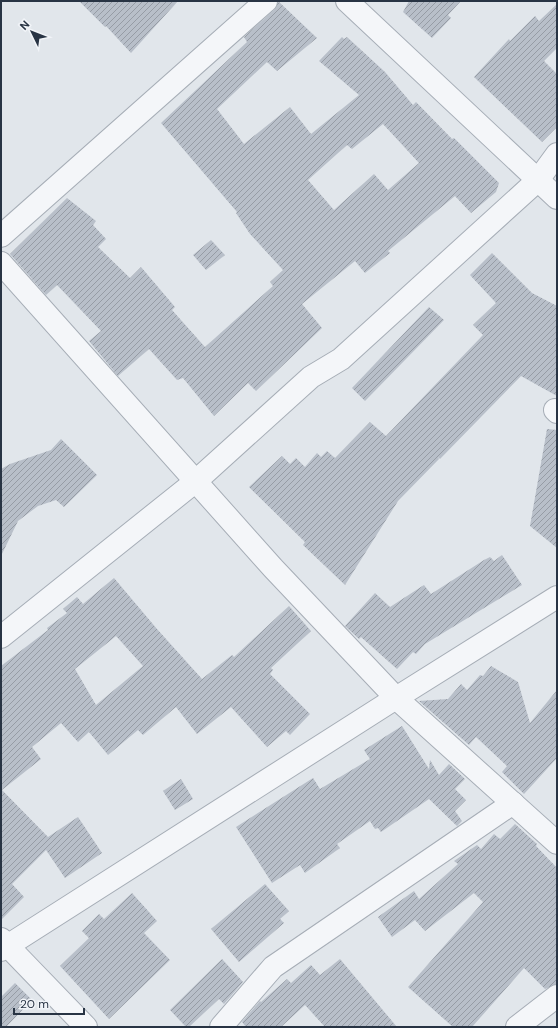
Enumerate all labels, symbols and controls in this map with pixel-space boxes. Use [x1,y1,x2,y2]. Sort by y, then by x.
north arrow [12,12,52,52]
text: N [17,17,33,33]
scale bar [14,990,84,1016]
text: 20 m [20,996,49,1012]

